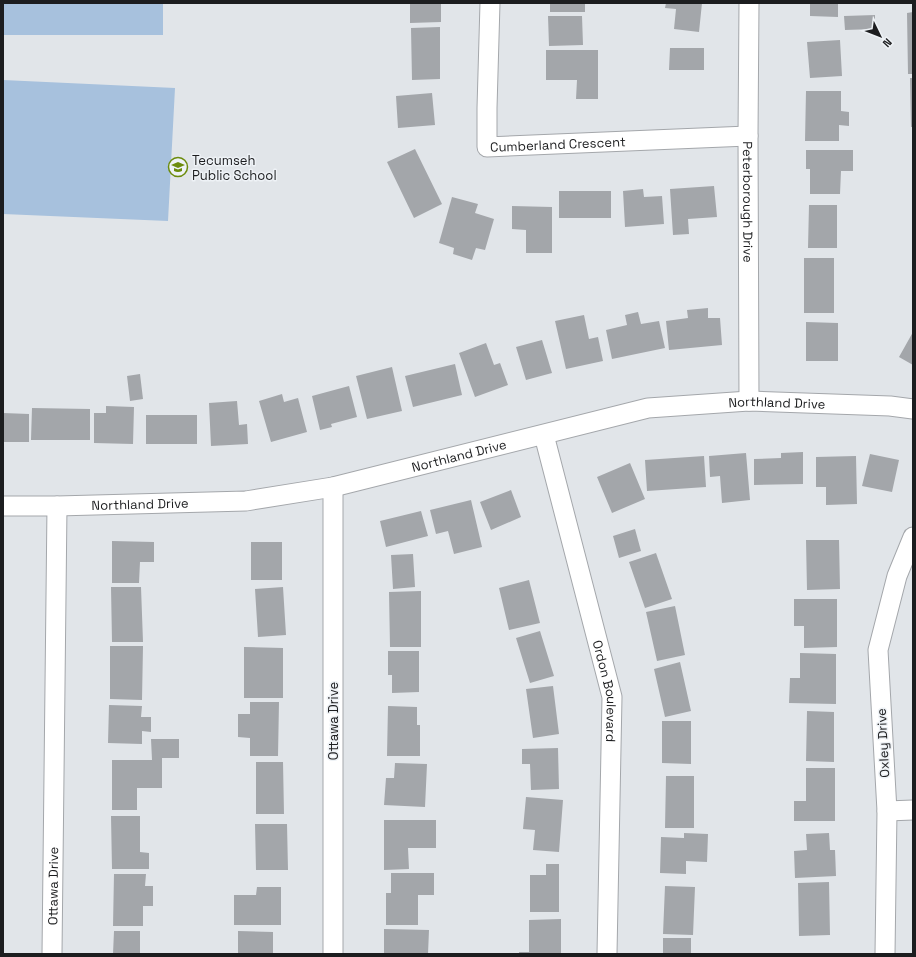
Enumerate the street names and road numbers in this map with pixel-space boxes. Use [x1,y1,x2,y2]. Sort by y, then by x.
street label: Cumberland Crescent [490,133,626,155]
street label: Peterborough Drive [740,141,757,263]
street label: Northland Drive [728,392,826,412]
street label: Northland Drive [410,435,508,475]
street label: Northland Drive [91,494,189,514]
street label: Ordon Boulevard [589,638,621,742]
street label: Ottawa Drive [325,682,342,760]
street label: Oxley Drive [873,708,893,778]
street label: Ottawa Drive [44,847,62,925]

